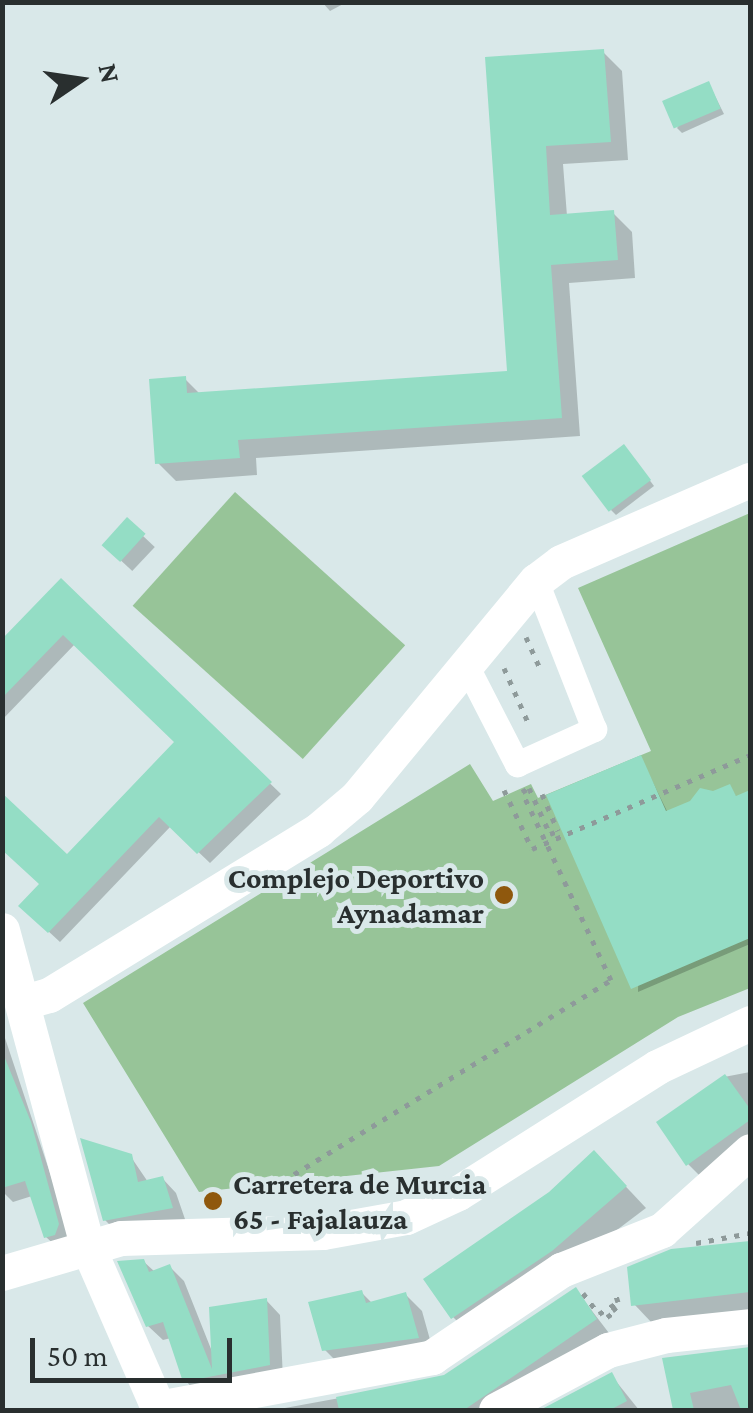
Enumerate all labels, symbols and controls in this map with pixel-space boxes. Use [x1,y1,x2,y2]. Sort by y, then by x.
north arrow [30,30,130,130]
text: N [92,60,127,86]
place label: Complejo Deportivo Aynadamar [228,860,484,930]
marker: Complejo Deportivo Aynadamar [493,884,515,906]
place label: Carretera de Murcia 65 - Fajalauza [233,1166,486,1236]
marker: Carretera de Murcia 65 - Fajalauza [202,1190,224,1212]
scale bar [35,1318,238,1380]
text: 50 m [47,1339,108,1372]

